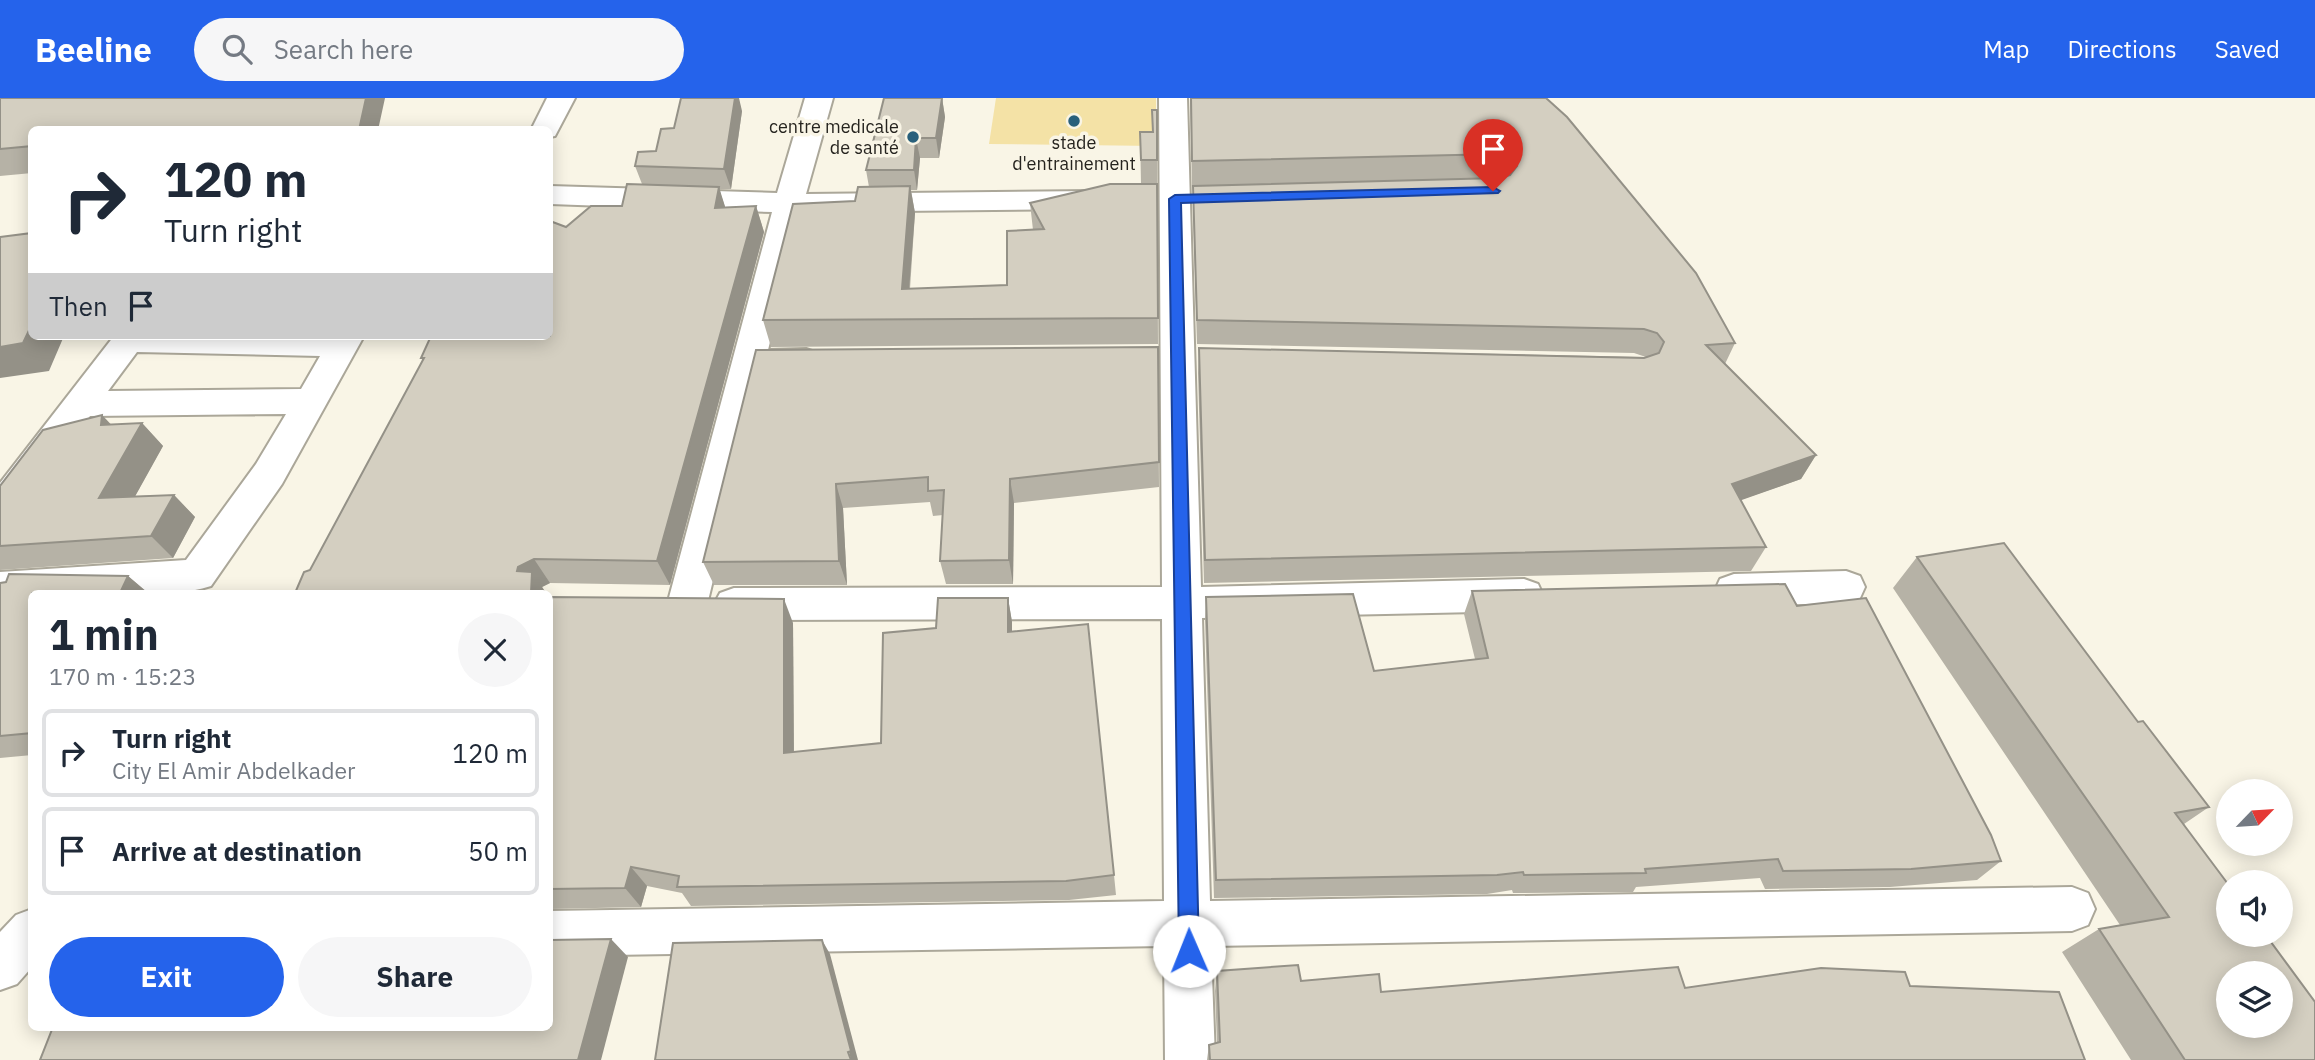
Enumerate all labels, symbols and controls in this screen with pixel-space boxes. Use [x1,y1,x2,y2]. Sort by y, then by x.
search box [194,18,684,81]
text: Beeline [35,28,152,71]
icon: search [218,30,256,68]
text: Search here [274,32,413,66]
text: Map [1983,33,2029,65]
text: Directions [2067,33,2177,65]
text: Saved [2215,33,2280,65]
marker: stade d'entrainement [1066,113,1082,129]
place label: centre medicale de santé [769,115,899,159]
pin [1463,119,1523,191]
marker: centre medicale de santé [905,129,921,145]
icon: arrive [1474,130,1512,168]
place label: stade d'entrainement [1012,131,1136,175]
text: 120 m [164,147,308,210]
icon: right [49,154,140,245]
text: Turn right [164,209,302,251]
icon: arrive [122,287,160,325]
text: Then [49,289,108,323]
text: 1 min [49,607,159,662]
button: close [458,613,532,687]
text: 170 m · 15:23 [49,661,196,691]
text: Turn right [112,721,231,755]
icon: right [53,734,91,772]
text: 120 m [452,736,528,770]
text: City El Amir Abdelkader [112,755,356,785]
north arrow [2216,779,2292,856]
map controls [2216,779,2293,1038]
icon: arrive [53,832,91,870]
text: Arrive at destination [112,834,362,868]
text: 50 m [468,834,528,868]
button: sound [2216,870,2293,947]
position arrow [1152,914,1226,988]
button: Exit [49,937,284,1017]
button: Share [298,937,532,1017]
button: layers [2216,961,2293,1038]

